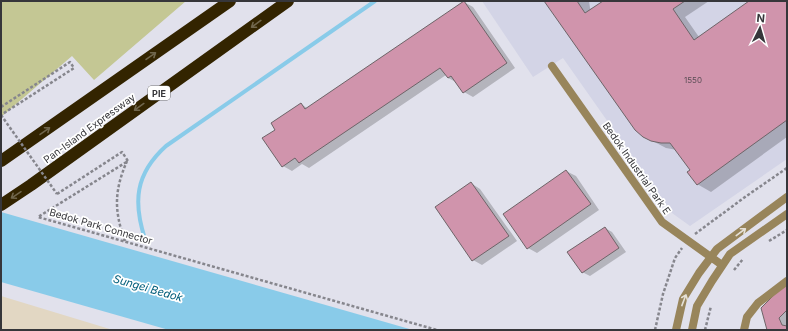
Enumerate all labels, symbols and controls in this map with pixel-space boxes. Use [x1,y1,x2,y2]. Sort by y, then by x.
north arrow [740,8,780,48]
text: N [756,11,766,25]
one-way arrow [251,20,262,28]
one-way arrow [145,52,156,60]
house number: 1550 [684,75,702,85]
road number: PIE [148,86,170,100]
street label: Pan-Island Expressway [41,91,137,165]
one-way arrow [134,103,145,112]
street label: Bedok Industrial Park E [601,120,673,216]
one-way arrow [39,127,50,135]
one-way arrow [11,191,22,199]
street label: Bedok Park Connector [48,206,154,247]
one-way arrow [735,228,746,236]
water label: Sungei Bedok [112,271,185,305]
one-way arrow [681,295,689,307]

